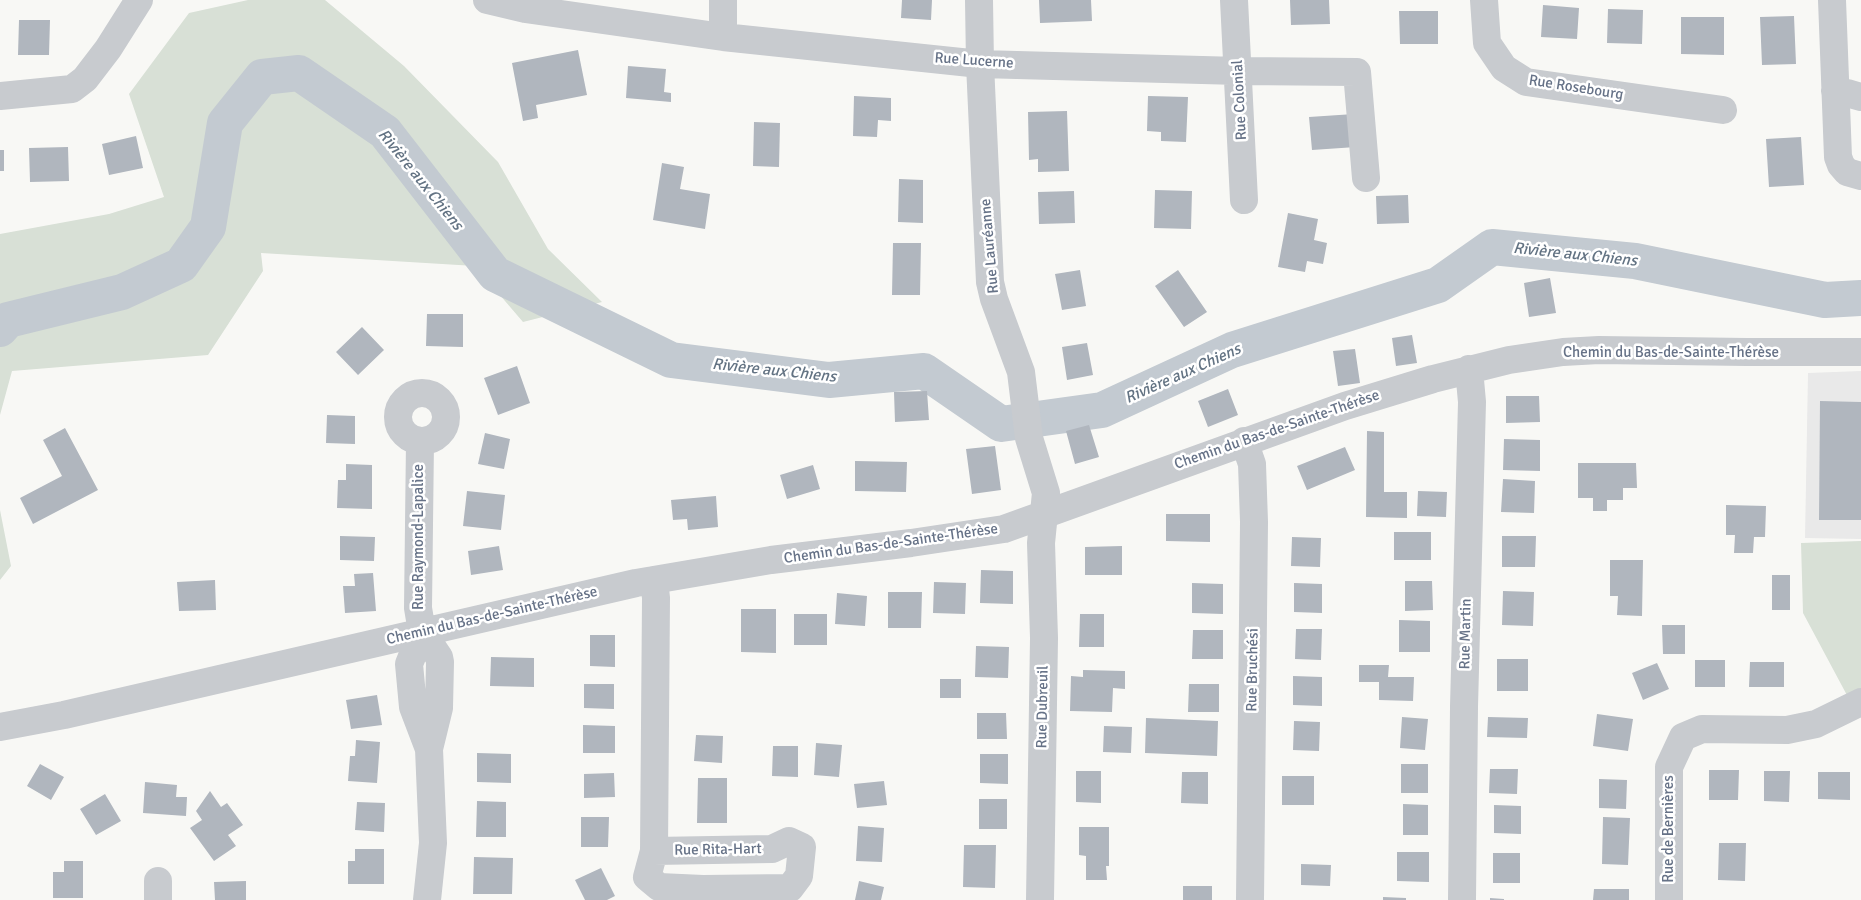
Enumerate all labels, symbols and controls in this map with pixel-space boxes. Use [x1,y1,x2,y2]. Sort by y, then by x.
street label: Rue Lucerne [934,49,1014,73]
street label: Rue Colonial [1229,59,1251,141]
street label: Rue Rosebourg [1527,72,1625,104]
water label: Rivière aux Chiens [373,126,467,234]
street label: Rue Lauréanne [977,198,1003,294]
water label: Rivière aux Chiens [1512,239,1638,271]
water label: Rivière aux Chiens [1122,340,1244,408]
street label: Chemin du Bas-de-Sainte-Thérèse [1563,344,1779,362]
water label: Rivière aux Chiens [711,355,837,387]
street label: Chemin du Bas-de-Sainte-Thérèse [1172,386,1382,474]
street label: Rue Raymond-Lapalice [410,464,428,610]
street label: Chemin du Bas-de-Sainte-Thérèse [783,520,999,568]
street label: Chemin du Bas-de-Sainte-Thérèse [385,583,599,649]
street label: Rue Martin [1456,598,1476,670]
street label: Rue Bruchési [1243,628,1263,712]
street label: Rue Dubreuil [1033,665,1053,749]
street label: Rue de Bernières [1660,775,1678,883]
street label: Rue Rita-Hart [674,840,762,860]

